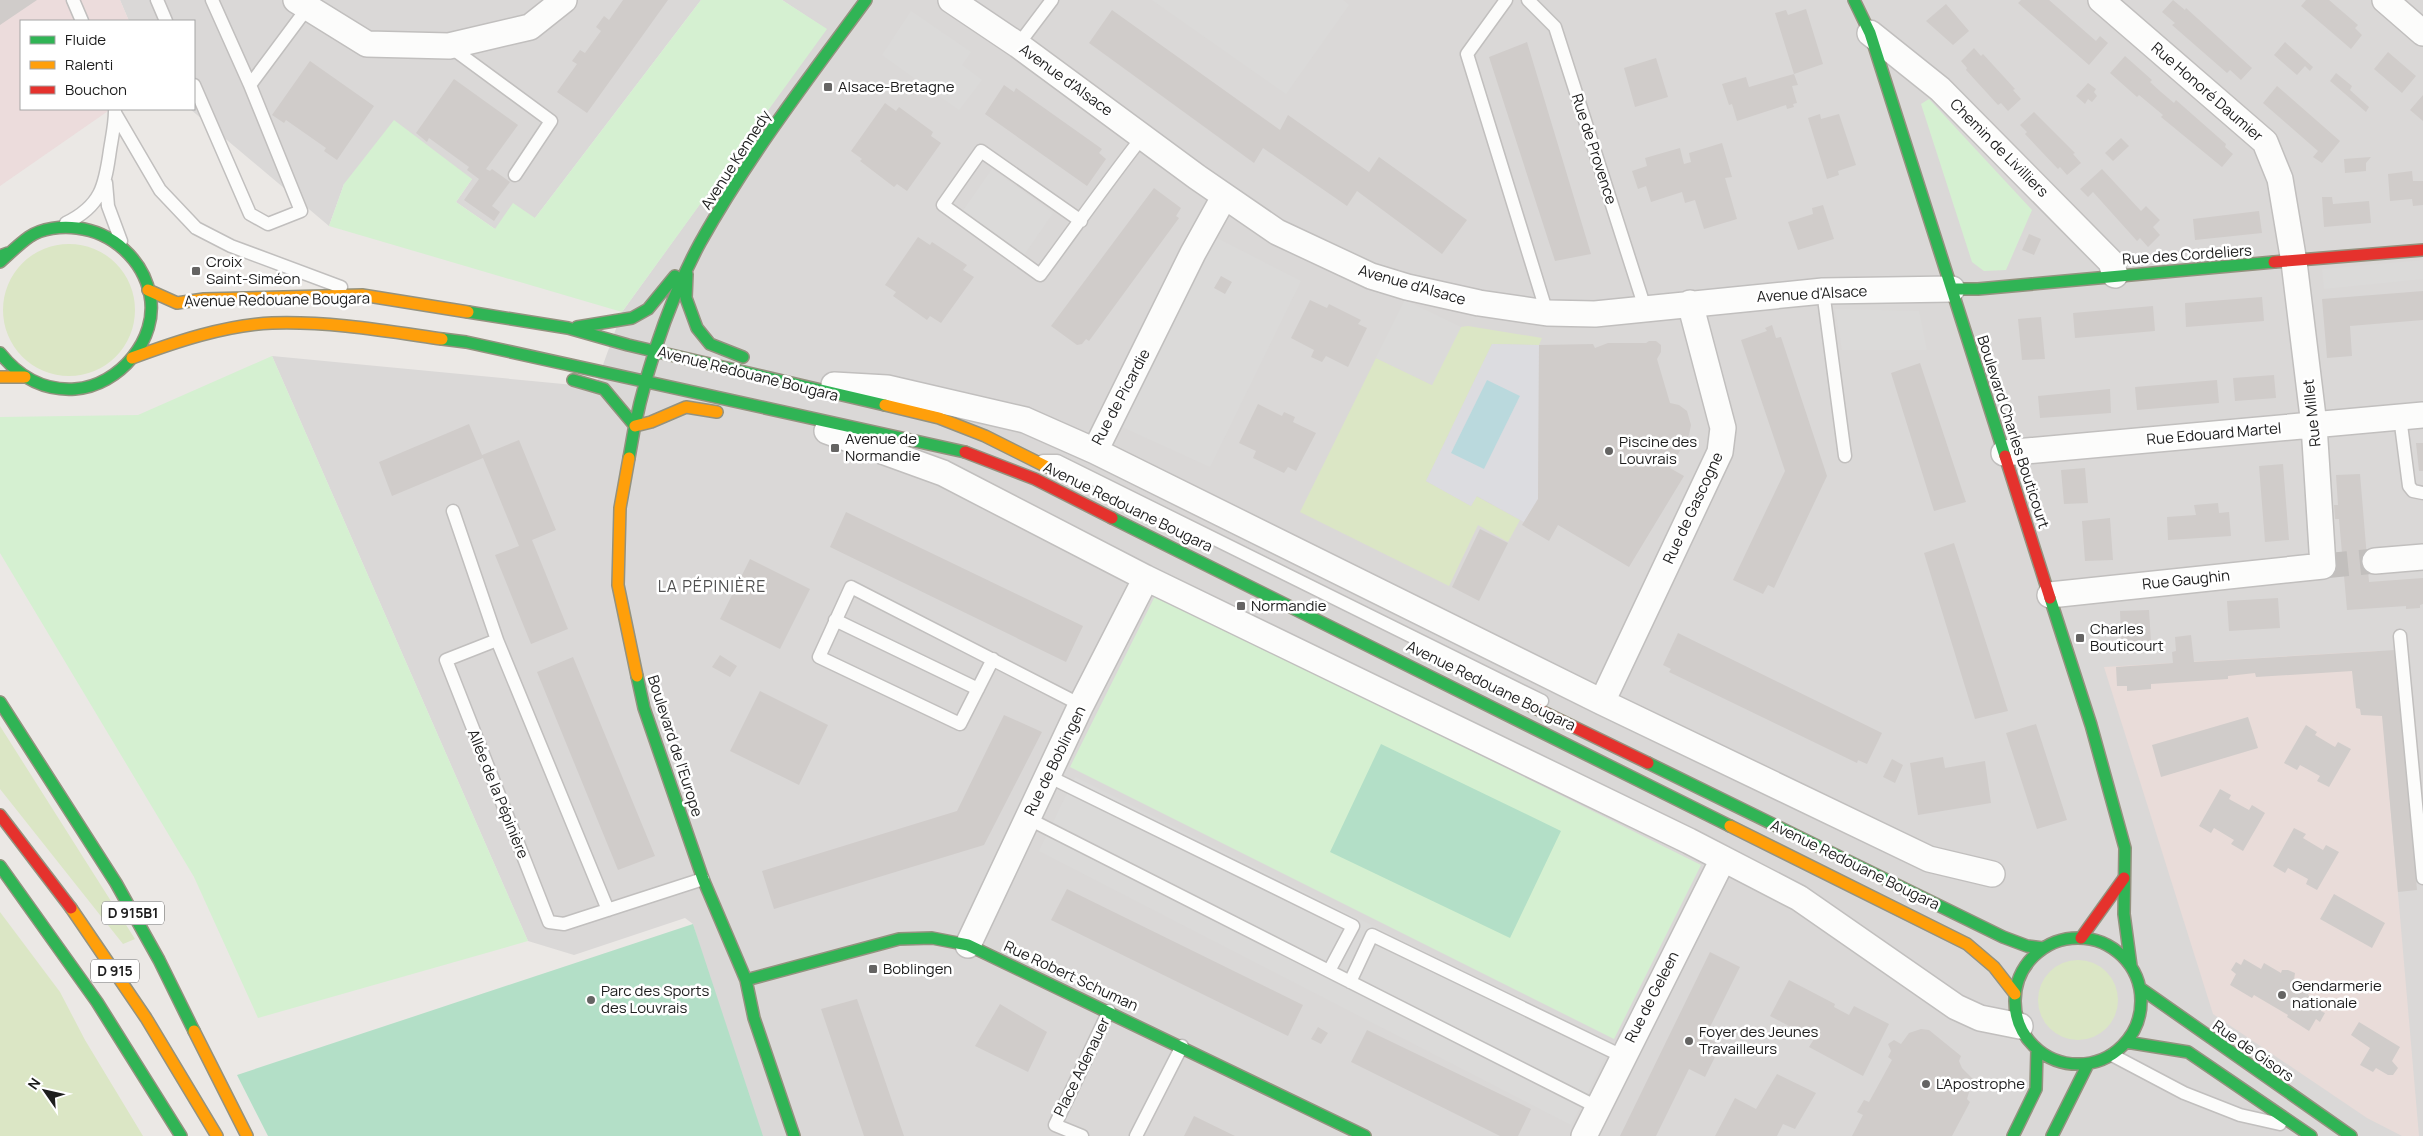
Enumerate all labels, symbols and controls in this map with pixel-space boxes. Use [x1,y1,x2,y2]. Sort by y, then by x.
legend [20,20,195,110]
text: Fluide [65,29,106,50]
street label: Rue Honoré Daumier [2147,37,2268,146]
street label: Avenue d'Alsace [1015,39,1117,121]
text: Ralenti [65,54,113,75]
place label: Alsace-Bretagne [838,76,955,97]
text: Bouchon [65,79,127,100]
marker: Alsace-Bretagne [822,81,834,93]
street label: Rue de Provence [1567,91,1622,207]
street label: Chemin de Livilliers [1945,94,2053,202]
street label: Avenue Kennedy [696,106,776,213]
street label: Rue des Cordeliers [2121,239,2253,270]
place label: Croix Saint-Siméon [206,251,300,289]
street label: Avenue d'Alsace [1356,259,1468,310]
marker: Croix Saint-Siméon [190,265,202,277]
street label: Avenue d'Alsace [1756,280,1868,307]
street label: Avenue Redouane Bougara [184,287,370,312]
street label: Boulevard Charles Bouticourt [1972,333,2055,531]
street label: Avenue Redouane Bougara [655,341,841,406]
street label: Rue de Picardie [1086,345,1155,449]
street label: Rue Millet [2298,378,2326,448]
street label: Rue Edouard Martel [2146,417,2282,450]
place label: Avenue de Normandie [845,428,921,466]
place label: Piscine des Louvrais [1619,431,1697,469]
marker: Avenue de Normandie [829,442,841,454]
marker: Piscine des Louvrais [1603,445,1615,457]
street label: Rue de Gascogne [1657,448,1728,567]
street label: Avenue Redouane Bougara [1040,456,1216,557]
street label: Rue Gaughin [2141,564,2231,595]
district label: LA PÉPINIÈRE [658,575,766,597]
place label: Normandie [1251,595,1327,616]
marker: Normandie [1235,600,1247,612]
place label: Charles Bouticourt [2090,618,2164,656]
marker: Charles Bouticourt [2074,632,2086,644]
street label: Avenue Redouane Bougara [1403,635,1579,736]
street label: Boulevard de l'Europe [643,672,708,820]
street label: Rue de Boblingen [1019,702,1090,819]
street label: Allée de la Pépinière [463,726,534,862]
street label: Avenue Redouane Bougara [1767,814,1943,915]
road number: D 915B1 [102,901,164,924]
street label: Rue Robert Schuman [1001,935,1142,1016]
street label: Rue de Geleen [1620,947,1684,1046]
place label: Boblingen [883,958,952,979]
road number: D 915 [91,959,139,982]
marker: Boblingen [867,963,879,975]
place label: Gendarmerie nationale [2292,975,2382,1013]
place label: Parc des Sports des Louvrais [601,980,710,1018]
marker: Gendarmerie nationale [2276,989,2288,1001]
marker: Parc des Sports des Louvrais [585,994,597,1006]
street label: Place Adenauer [1048,1013,1115,1120]
street label: Rue de Gisors [2209,1015,2298,1086]
place label: Foyer des Jeunes Travailleurs [1699,1021,1818,1059]
marker: Foyer des Jeunes Travailleurs [1683,1035,1695,1047]
north arrow [20,1066,70,1116]
place label: L'Apostrophe [1936,1073,2025,1094]
text: N [23,1074,44,1093]
marker: L'Apostrophe [1920,1078,1932,1090]

